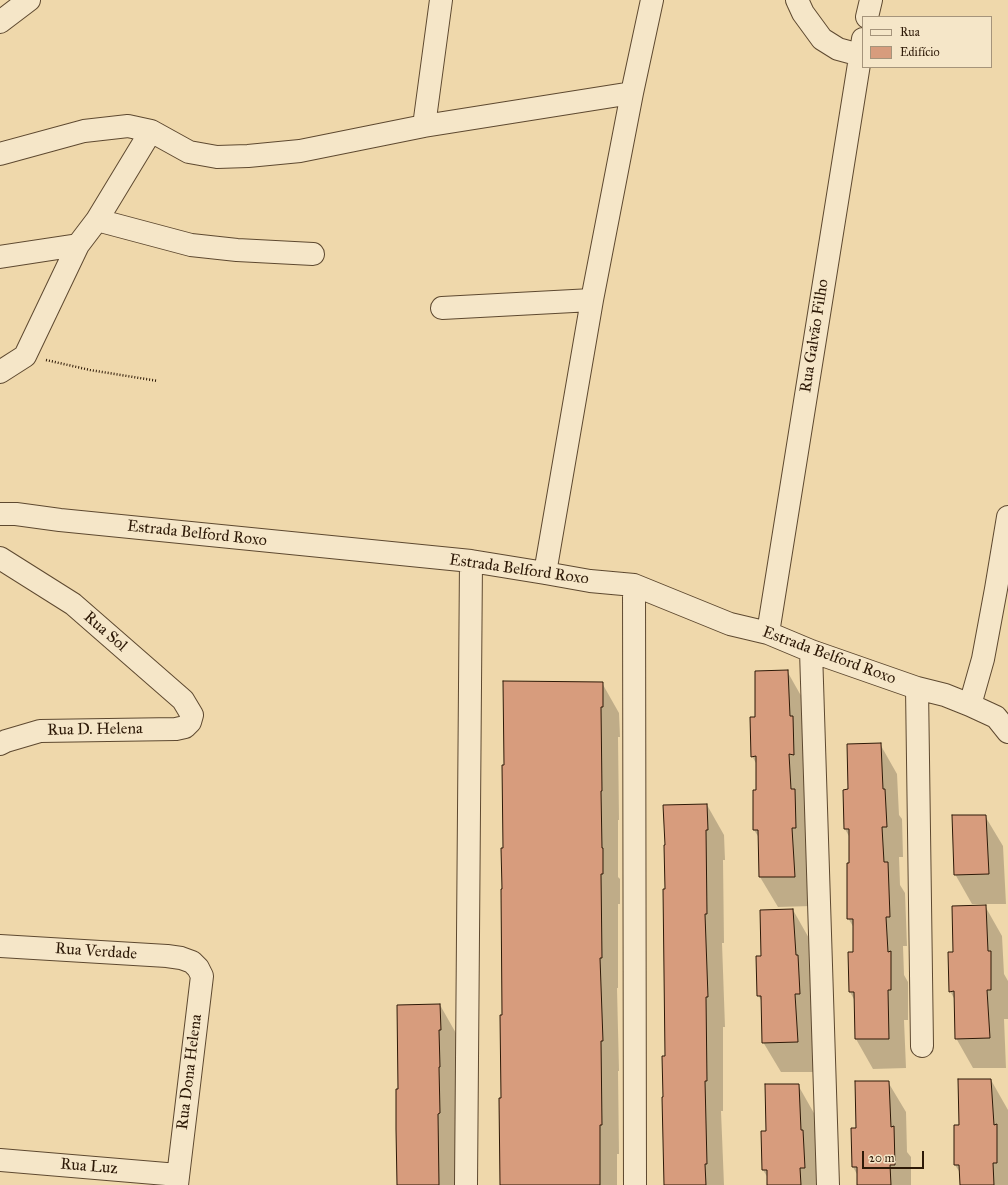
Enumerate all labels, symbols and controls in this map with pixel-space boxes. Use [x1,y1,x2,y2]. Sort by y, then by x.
legend [862,16,992,68]
text: Rua [900,25,920,39]
text: Edifício [900,45,940,59]
street label: Rua Galvão Filho [797,278,833,394]
street label: Estrada Belford Roxo [126,517,268,551]
street label: Estrada Belford Roxo [448,551,590,589]
street label: Rua Sol [79,608,131,656]
street label: Estrada Belford Roxo [760,623,898,689]
street label: Rua D. Helena [47,720,143,740]
street label: Rua Verdade [54,940,138,964]
street label: Rua Dona Helena [173,1013,207,1131]
scale bar [864,1143,926,1169]
text: 20 m [869,1151,895,1165]
street label: Rua Luz [59,1155,119,1179]

